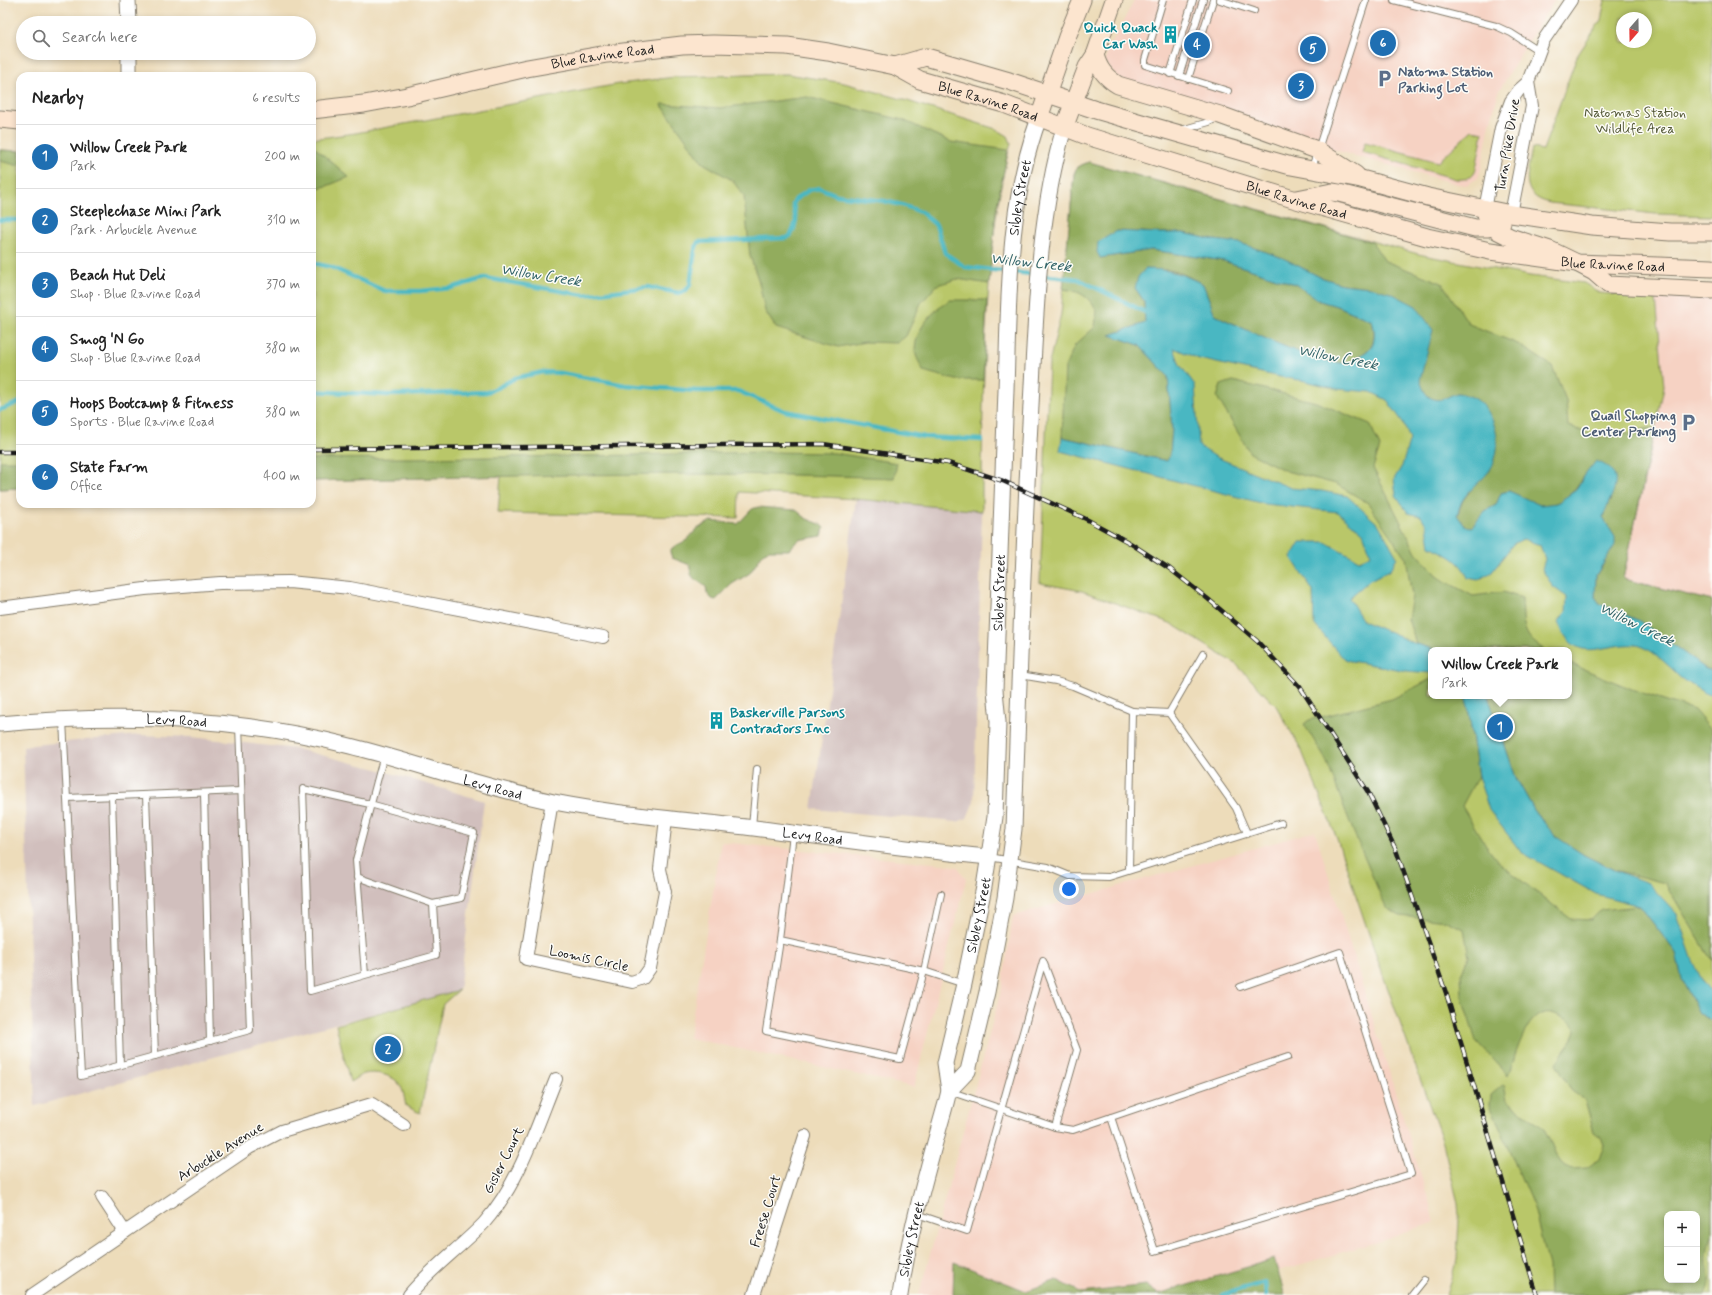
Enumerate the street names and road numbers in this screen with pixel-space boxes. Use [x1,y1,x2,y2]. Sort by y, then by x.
street label: Blue Ravine Road [550,40,655,74]
street label: Blue Ravine Road [936,78,1041,126]
street label: Turn Pike Drive [1492,97,1524,193]
street label: Sibley Street [1005,158,1036,237]
street label: Blue Ravine Road [1244,177,1349,224]
street label: Blue Ravine Road [1560,253,1665,276]
street label: Sibley Street [989,554,1010,631]
street label: Levy Road [146,710,208,732]
street label: Levy Road [461,771,524,804]
street label: Levy Road [781,824,844,850]
street label: Sibley Street [963,876,995,955]
street label: Loomis Circle [548,942,630,976]
street label: Arbuckle Avenue [174,1118,267,1186]
street label: Gisler Court [479,1123,529,1197]
street label: Freese Court [746,1172,786,1250]
street label: Sibley Street [895,1200,929,1278]

